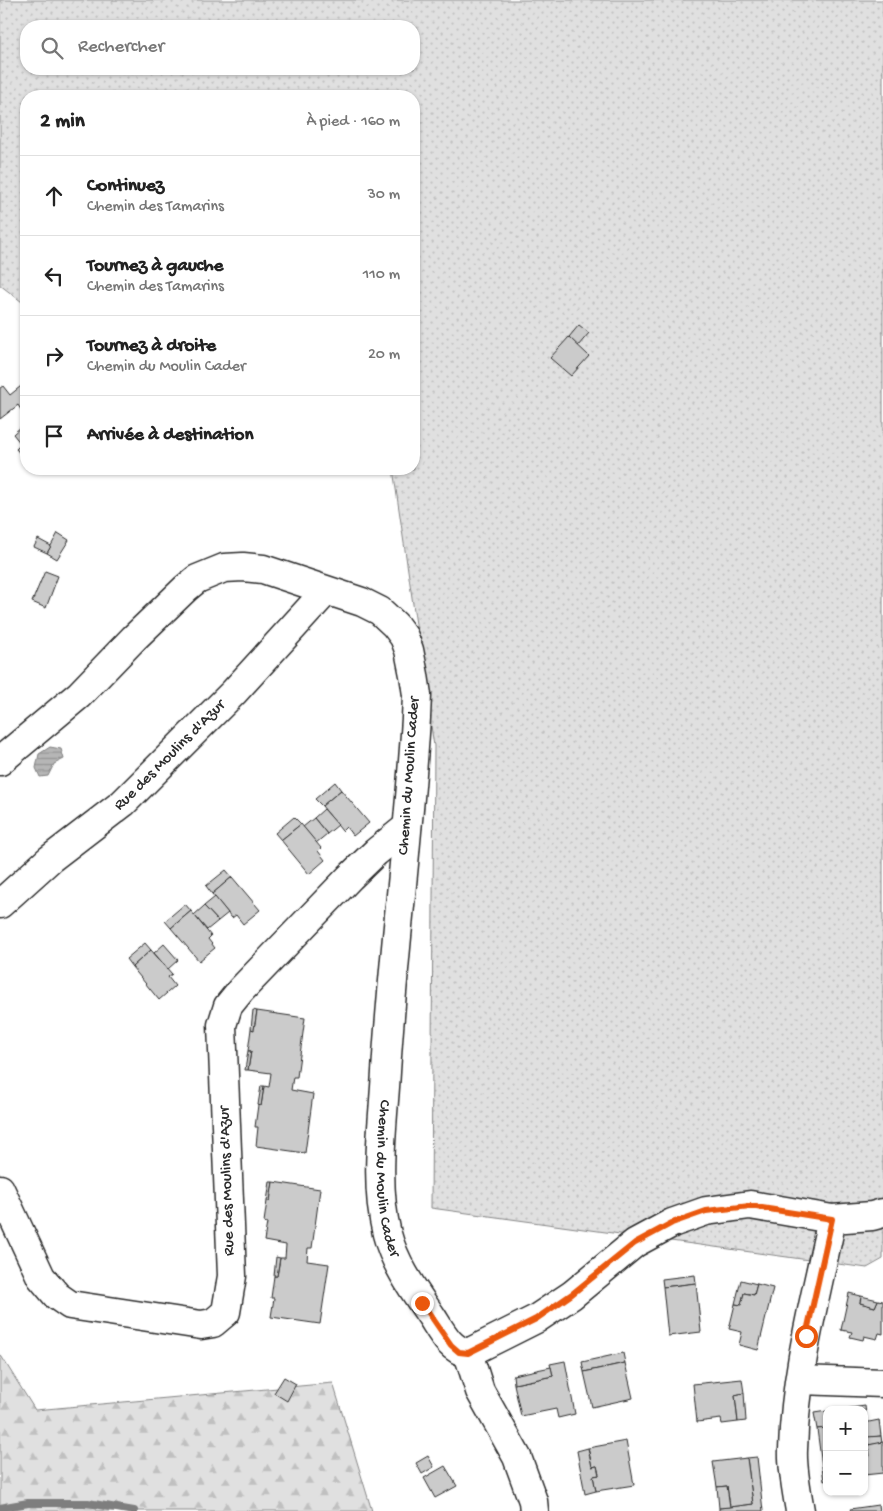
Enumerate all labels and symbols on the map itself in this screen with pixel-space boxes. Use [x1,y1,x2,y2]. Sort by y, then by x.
street label: Rue des Moulins d'Azur [111,695,231,815]
street label: Chemin du Moulin Cader [395,695,425,856]
street label: Chemin du Moulin Cader [371,1099,404,1261]
street label: Rue des Moulins d'Azur [216,1105,240,1256]
route end [411,1292,434,1315]
route start [795,1325,818,1348]

